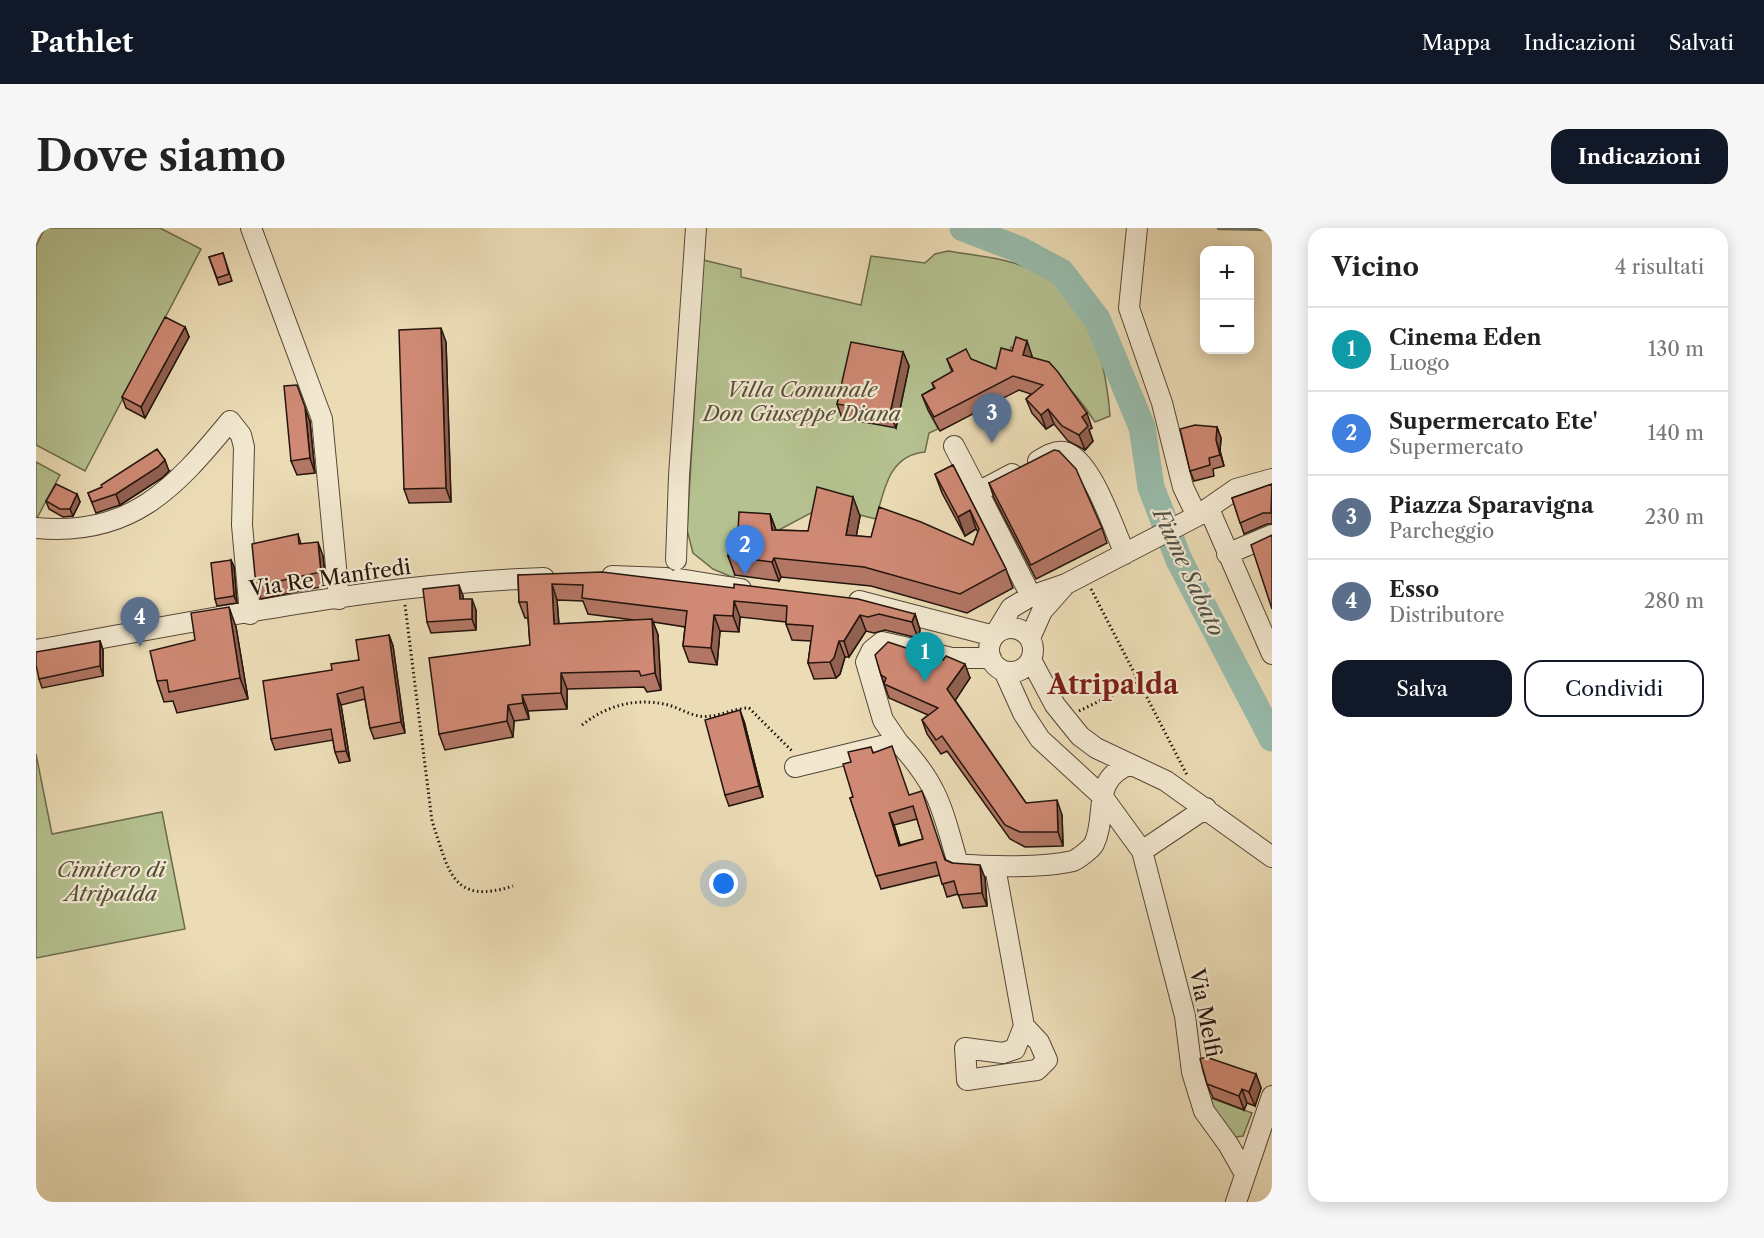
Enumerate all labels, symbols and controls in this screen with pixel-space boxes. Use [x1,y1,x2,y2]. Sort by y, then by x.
text: Pathlet [30,25,133,59]
text: Mappa [1422,30,1491,55]
text: Indicazioni [1524,30,1636,55]
text: Salvati [1669,30,1734,55]
button: Indicazioni [1551,129,1728,184]
text: Dove siamo [36,130,286,182]
map controls [1200,246,1254,354]
button: + [1200,246,1254,300]
text: Vicino [1332,251,1419,283]
text: 4 risultati [1615,255,1704,279]
button: − [1200,300,1254,354]
text: Cinema Eden [1389,324,1542,351]
text: 1 [1347,337,1356,361]
text: 130 m [1648,337,1704,361]
text: Luogo [1389,351,1449,375]
park label: Villa Comunale Don Giuseppe Diana [701,377,902,426]
pin: 3 [972,394,1012,443]
text: Supermercato Ete' [1389,408,1598,435]
text: 2 [1346,421,1357,445]
text: 140 m [1647,421,1704,445]
text: Supermercato [1389,435,1524,459]
text: Piazza Sparavigna [1389,492,1594,519]
water label: Fiume Sabato [1146,502,1230,641]
text: 3 [1346,505,1357,529]
text: 230 m [1645,505,1704,529]
text: Parcheggio [1389,519,1494,543]
pin: 2 [726,526,764,575]
street label: Via Re Manfredi [247,554,412,601]
text: Esso [1389,576,1439,603]
text: 4 [1346,589,1357,613]
text: 280 m [1644,589,1704,613]
pin: 4 [120,598,160,647]
text: Distributore [1389,603,1505,627]
pin: 1 [906,632,944,682]
button: Salva [1332,660,1512,717]
button: Condividi [1524,660,1704,717]
district label: Atripalda [1046,668,1179,701]
park label: Cimitero di Atripalda [57,857,167,906]
your location [709,869,738,898]
street label: Via Melfi [1184,965,1226,1059]

